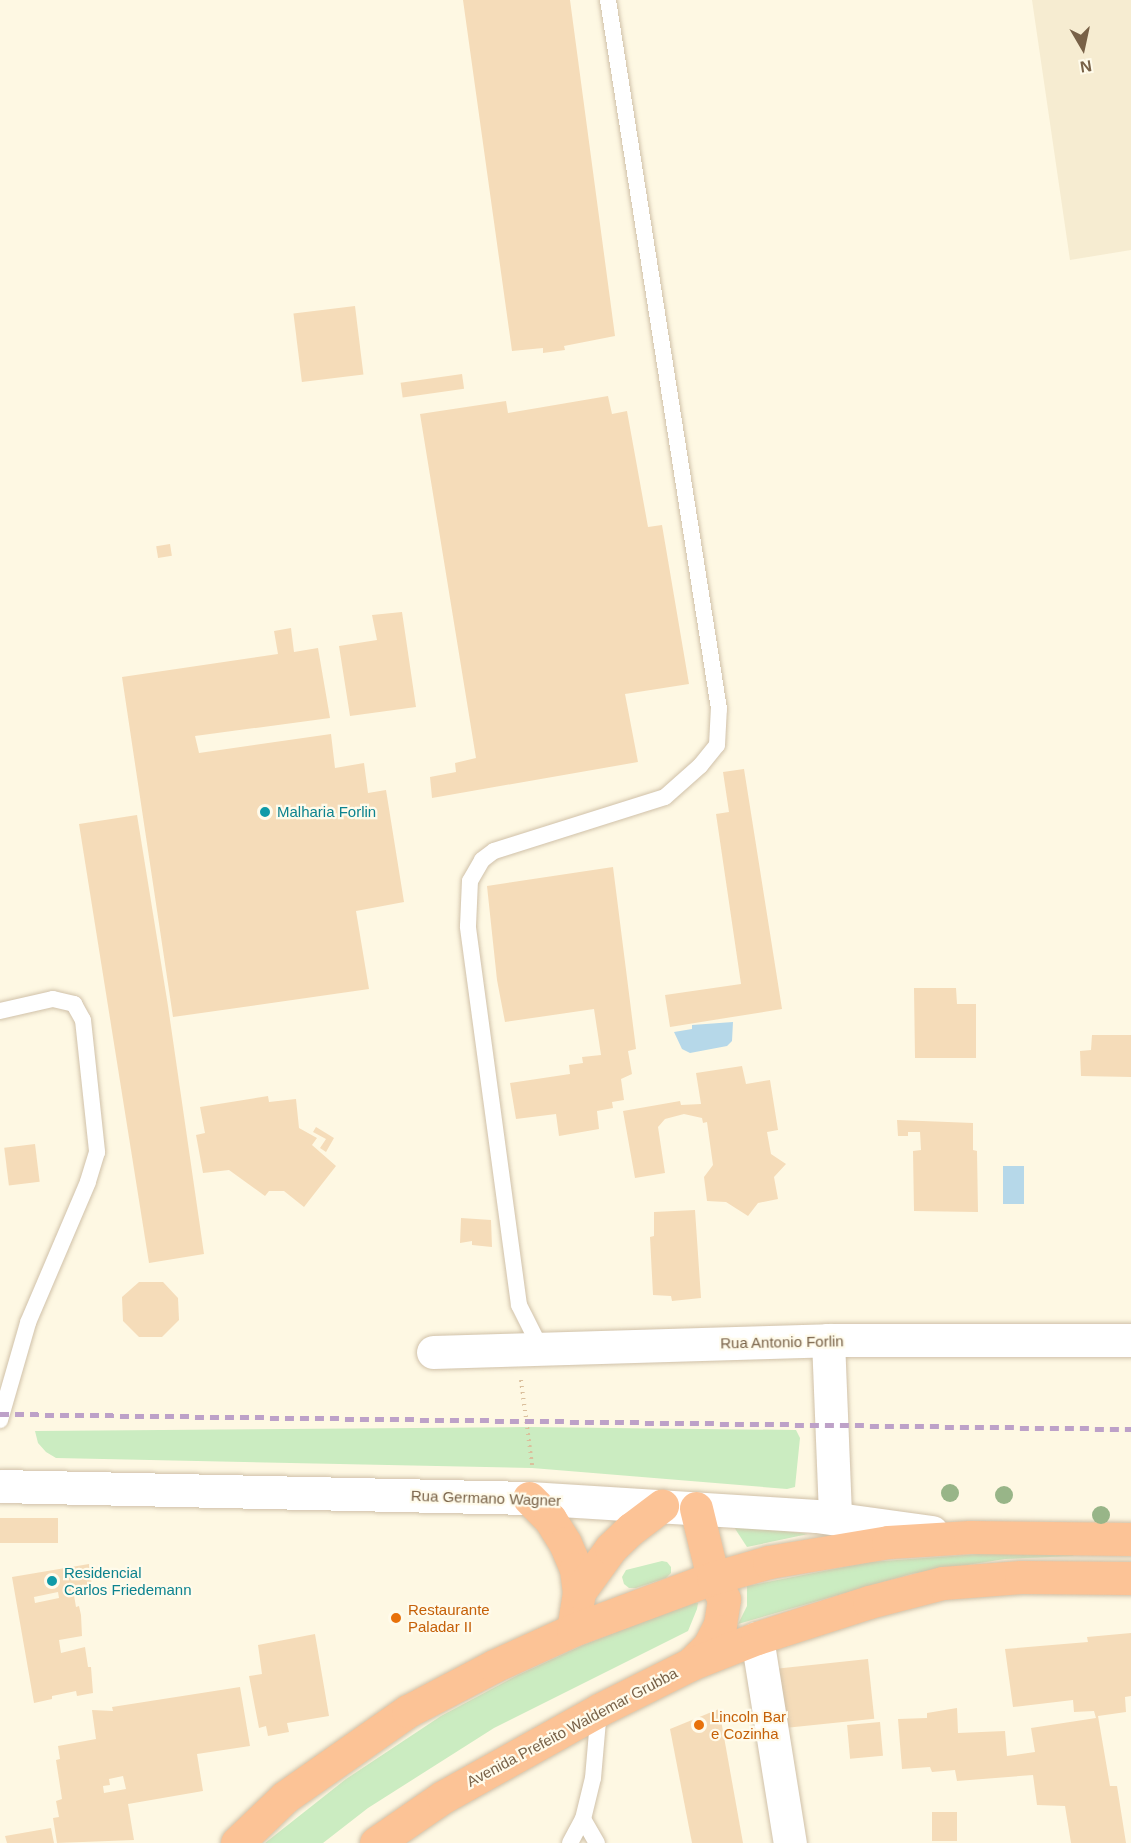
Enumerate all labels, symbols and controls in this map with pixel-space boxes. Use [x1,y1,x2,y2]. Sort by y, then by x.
north arrow [1053,18,1113,78]
text: N [1079,57,1093,76]
place label: Malharia Forlin [277,803,376,821]
marker: Malharia Forlin [258,805,272,819]
street label: Rua Antonio Forlin [720,1332,844,1352]
street label: Rua Germano Wagner [411,1486,561,1510]
place label: Residencial Carlos Friedemann [64,1563,192,1598]
marker: Residencial Carlos Friedemann [45,1574,59,1588]
place label: Restaurante Paladar II [408,1600,490,1635]
marker: Restaurante Paladar II [389,1611,403,1625]
street label: Avenida Prefeito Waldemar Grubba [464,1664,680,1790]
place label: Lincoln Bar e Cozinha [711,1707,786,1742]
marker: Lincoln Bar e Cozinha [692,1718,706,1732]

